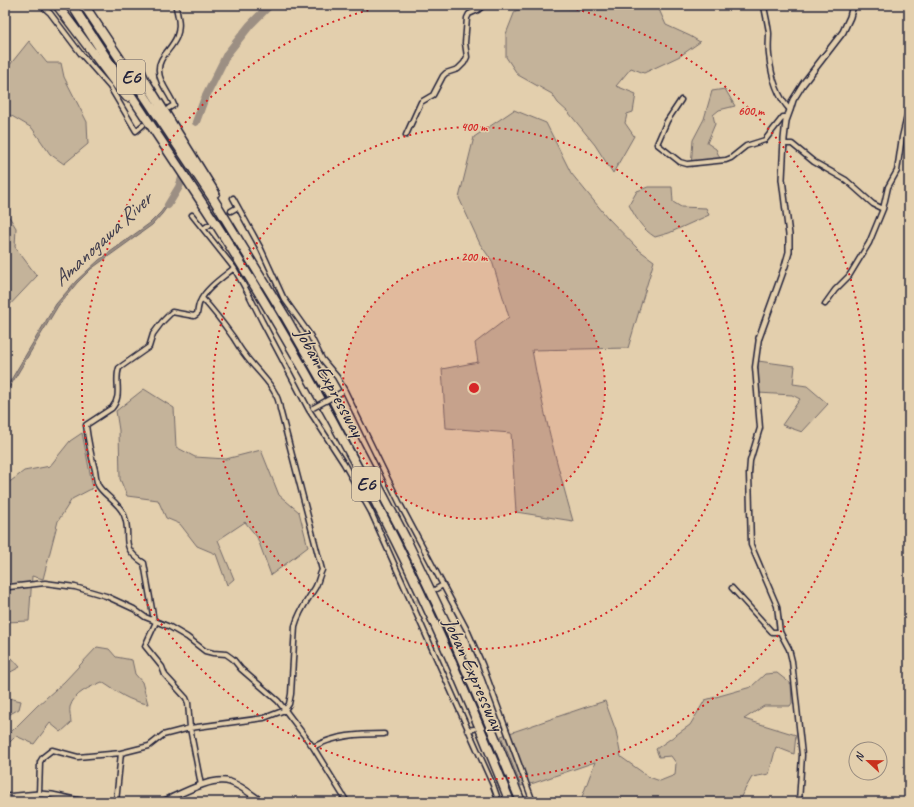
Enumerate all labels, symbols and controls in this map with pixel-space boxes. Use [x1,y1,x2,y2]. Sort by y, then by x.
road number: E6 [117,60,145,94]
text: 600 m [738,103,765,119]
text: 400 m [461,119,488,135]
water label: Amanogawa River [47,184,159,291]
text: 200 m [461,249,488,265]
street label: Joban Expressway [289,322,371,443]
centre of rings [467,381,481,395]
road number: E6 [352,467,380,501]
street label: Joban Expressway [438,613,511,736]
north arrow [848,741,888,781]
text: N [851,749,867,763]

